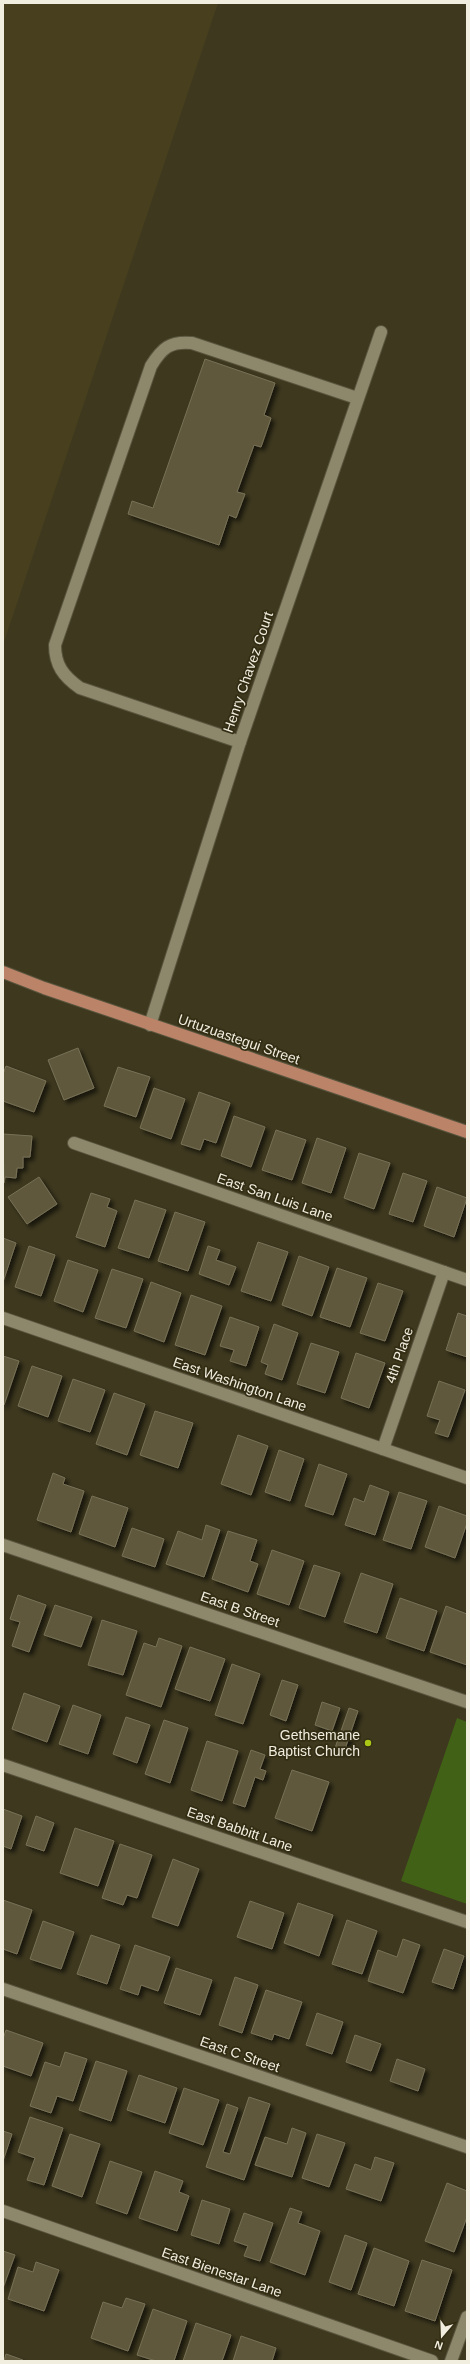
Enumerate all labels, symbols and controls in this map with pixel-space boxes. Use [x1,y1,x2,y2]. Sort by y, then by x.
street label: Henry Chavez Court [220,609,276,735]
street label: Urtuzuastegui Street [176,1011,302,1067]
street label: East San Luis Lane [215,1170,335,1224]
street label: 4th Place [382,1325,416,1385]
street label: East Washington Lane [171,1354,309,1414]
street label: East B Street [198,1588,282,1630]
place label: Gethsemane Baptist Church [268,1727,360,1759]
marker: Gethsemane Baptist Church [363,1738,373,1748]
street label: East Babbitt Lane [185,1803,295,1855]
street label: East C Street [198,2033,282,2075]
street label: East Bienestar Lane [160,2244,284,2300]
north arrow [422,2316,462,2356]
text: N [433,2338,444,2352]

